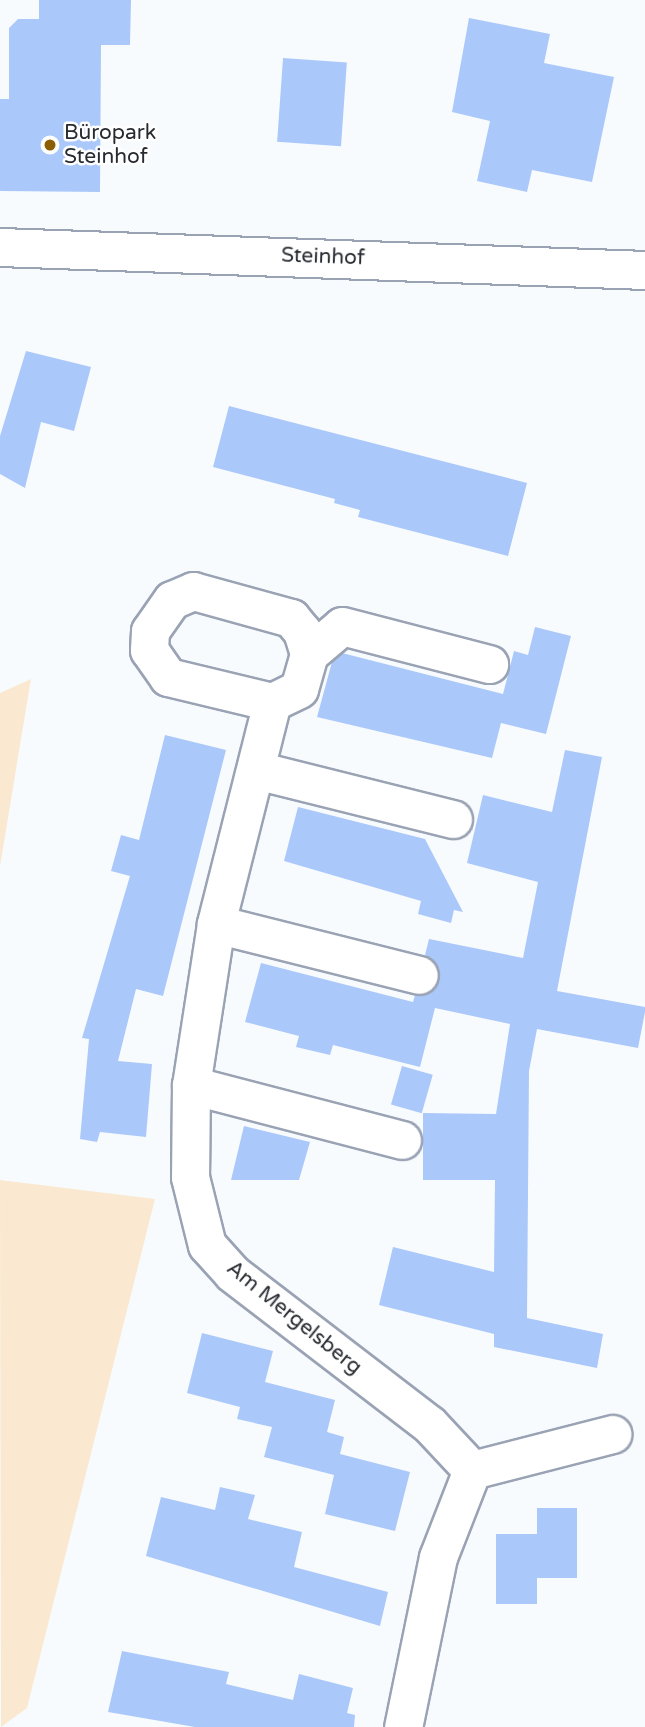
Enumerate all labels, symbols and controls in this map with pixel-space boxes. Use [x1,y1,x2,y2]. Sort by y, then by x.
place label: Büropark Steinhof [64,120,156,170]
marker: Büropark Steinhof [42,137,58,153]
street label: Steinhof [281,243,365,271]
street label: Am Mergelsberg [221,1256,367,1380]

